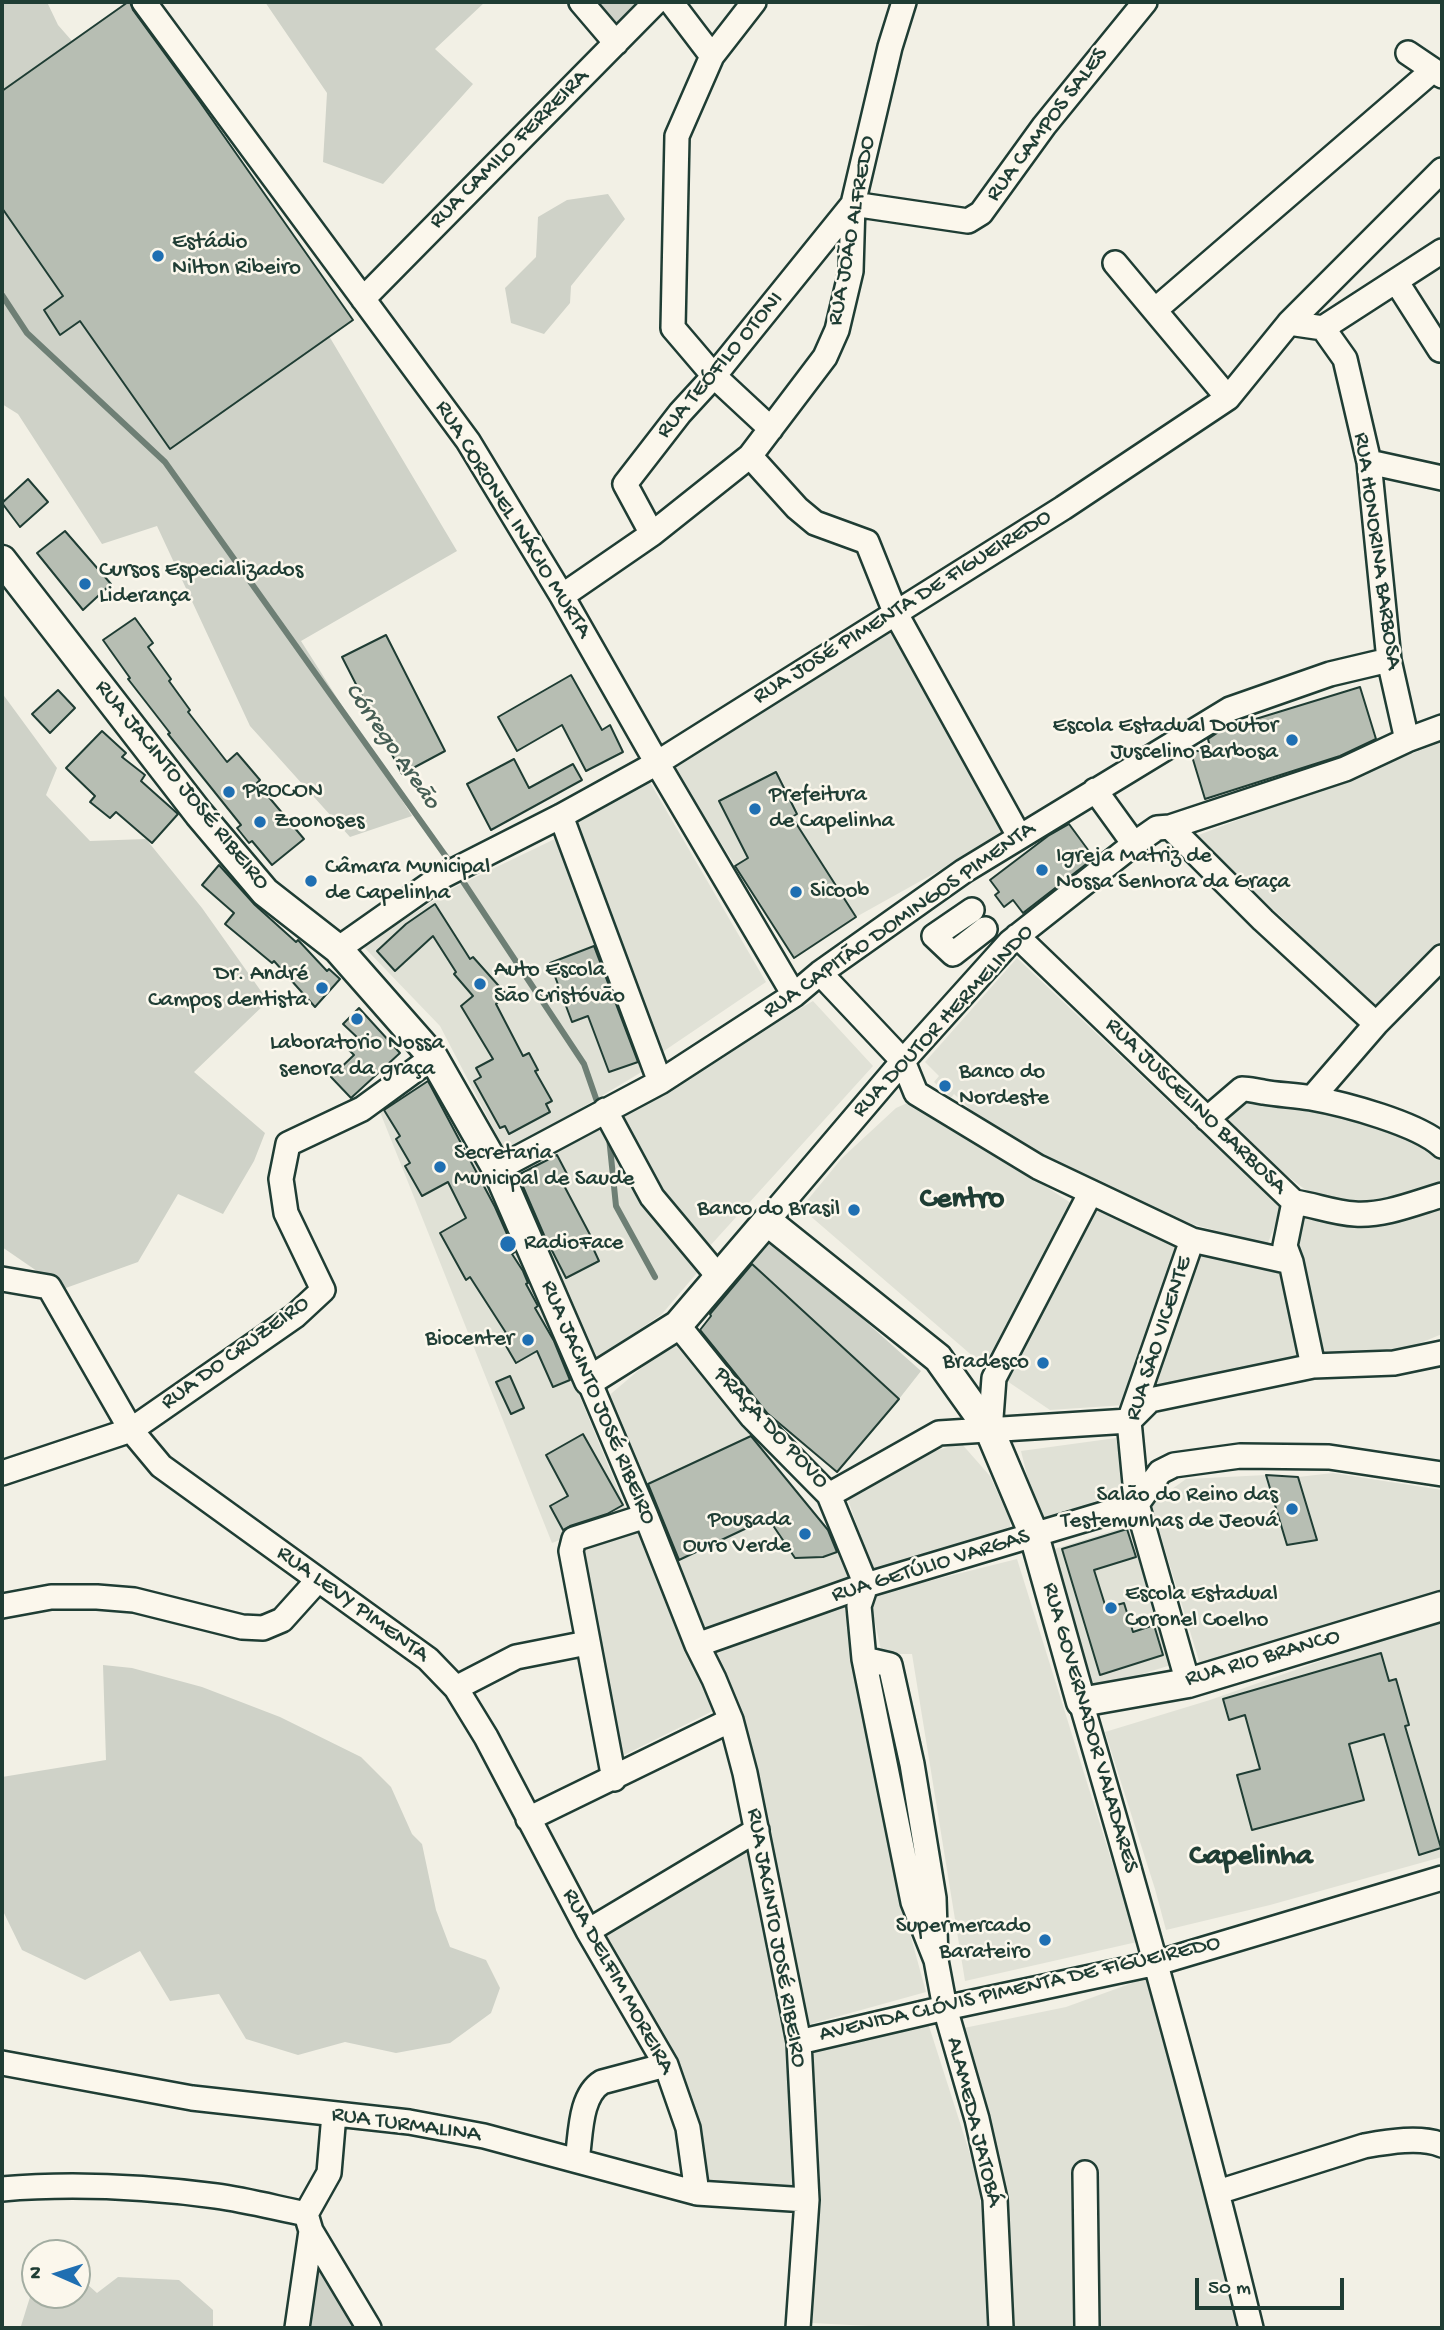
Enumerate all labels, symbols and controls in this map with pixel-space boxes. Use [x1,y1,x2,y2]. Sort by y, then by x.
street label: RUA CAMPOS SALES [981,42,1115,208]
street label: RUA CAMILO FERREIRA [424,64,596,236]
street label: RUA JOÃO ALFREDO [823,134,883,328]
place label: Estádio Nilton Ribeiro [172,229,301,283]
marker: Estádio Nilton Ribeiro [150,248,166,264]
street label: RUA TEÓFILO OTONI [651,287,791,445]
street label: RUA CORONEL INÁCIO MURTA [427,396,597,644]
street label: RUA HONORINA BARBOSA [1346,431,1406,671]
street label: RUA JOSÉ PIMENTA DE FIGUEIREDO [748,504,1058,712]
place label: Cursos Especializados Liderança [99,557,303,611]
marker: Cursos Especializados Liderança [77,576,93,592]
street label: RUA JACINTO JOSÉ RIBEIRO [88,675,274,897]
water label: Córrego Areão [337,678,445,816]
place label: Escola Estadual Doutor Juscelino Barbosa [1052,713,1278,767]
marker: Escola Estadual Doutor Juscelino Barbosa [1284,732,1300,748]
place label: PROCON [243,778,323,806]
place label: Prefeitura de Capelinha [769,782,894,836]
marker: PROCON [221,784,237,800]
marker: Prefeitura de Capelinha [747,801,763,817]
place label: Zoonoses [274,808,364,836]
marker: Zoonoses [252,814,268,830]
street label: RUA CAPITÃO DOMINGOS PIMENTA [759,816,1041,1026]
place label: Igreja Matriz de Nossa Senhora da Graça [1056,843,1290,897]
place label: Câmara Municipal de Capelinha [325,854,490,908]
marker: Igreja Matriz de Nossa Senhora da Graça [1034,862,1050,878]
marker: Câmara Municipal de Capelinha [303,873,319,889]
place label: Sicoob [810,878,869,906]
marker: Sicoob [788,884,804,900]
street label: RUA DOUTOR HERMELINDO [847,920,1041,1124]
place label: Auto Escola São Cristóvão [494,957,625,1011]
place label: Dr. André Campos dentista [148,961,308,1015]
marker: Auto Escola São Cristóvão [472,976,488,992]
marker: Dr. André Campos dentista [314,980,330,996]
marker: Laboratorio Nossa senora da graça [349,1011,365,1027]
street label: RUA JUSCELINO BARBOSA [1098,1013,1292,1201]
place label: Laboratorio Nossa senora da graça [270,1030,444,1084]
place label: Banco do Nordeste [959,1059,1049,1113]
marker: Banco do Nordeste [937,1078,953,1094]
place label: Secretaria Municipal de Saude [454,1140,634,1194]
marker: Secretaria Municipal de Saude [432,1159,448,1175]
district label: Centro [920,1183,1004,1219]
place label: Banco do Brasil [697,1196,840,1224]
marker: Banco do Brasil [846,1202,862,1218]
place label: RadioFace [524,1230,623,1258]
marker: RadioFace [498,1234,518,1254]
street label: RUA SÃO VICENTE [1120,1253,1200,1425]
street label: RUA JACINTO JOSÉ RIBEIRO [533,1277,661,1529]
street label: RUA DO CRUZEIRO [156,1291,316,1417]
place label: Biocenter [425,1326,514,1354]
marker: Biocenter [520,1332,536,1348]
place label: Bradesco [943,1349,1029,1377]
marker: Bradesco [1035,1355,1051,1371]
street label: PRAÇA DO POVO [706,1362,834,1496]
place label: Salão do Reino das Testemunhas de Jeová [1061,1482,1278,1536]
marker: Salão do Reino das Testemunhas de Jeová [1284,1501,1300,1517]
place label: Pousada Ouro Verde [683,1507,791,1561]
street label: RUA GETÚLIO VARGAS [829,1524,1033,1610]
marker: Pousada Ouro Verde [797,1526,813,1542]
street label: RUA LEVY PIMENTA [270,1540,434,1670]
street label: RUA GOVERNADOR VALADARES [1034,1580,1144,1876]
place label: Escola Estadual Coronel Coelho [1125,1581,1278,1635]
marker: Escola Estadual Coronel Coelho [1103,1600,1119,1616]
street label: RUA RIO BRANCO [1182,1624,1344,1694]
street label: RUA JACINTO JOSÉ RIBEIRO [739,1806,811,2070]
district label: Capelinha [1189,1840,1313,1876]
street label: RUA DELFIM MOREIRA [554,1884,680,2080]
place label: Supermercado Barateiro [896,1913,1031,1967]
street label: AVENIDA CLÓVIS PIMENTA DE FIGUEIREDO [817,1930,1223,2050]
marker: Supermercado Barateiro [1037,1932,1053,1948]
street label: ALAMEDA JATOBÁ [939,2034,1007,2210]
street label: RUA TURMALINA [330,2102,482,2150]
north arrow [21,2239,91,2309]
scale bar [1199,2264,1348,2308]
text: N [25,2266,48,2280]
text: 50 m [1208,2277,1251,2302]

